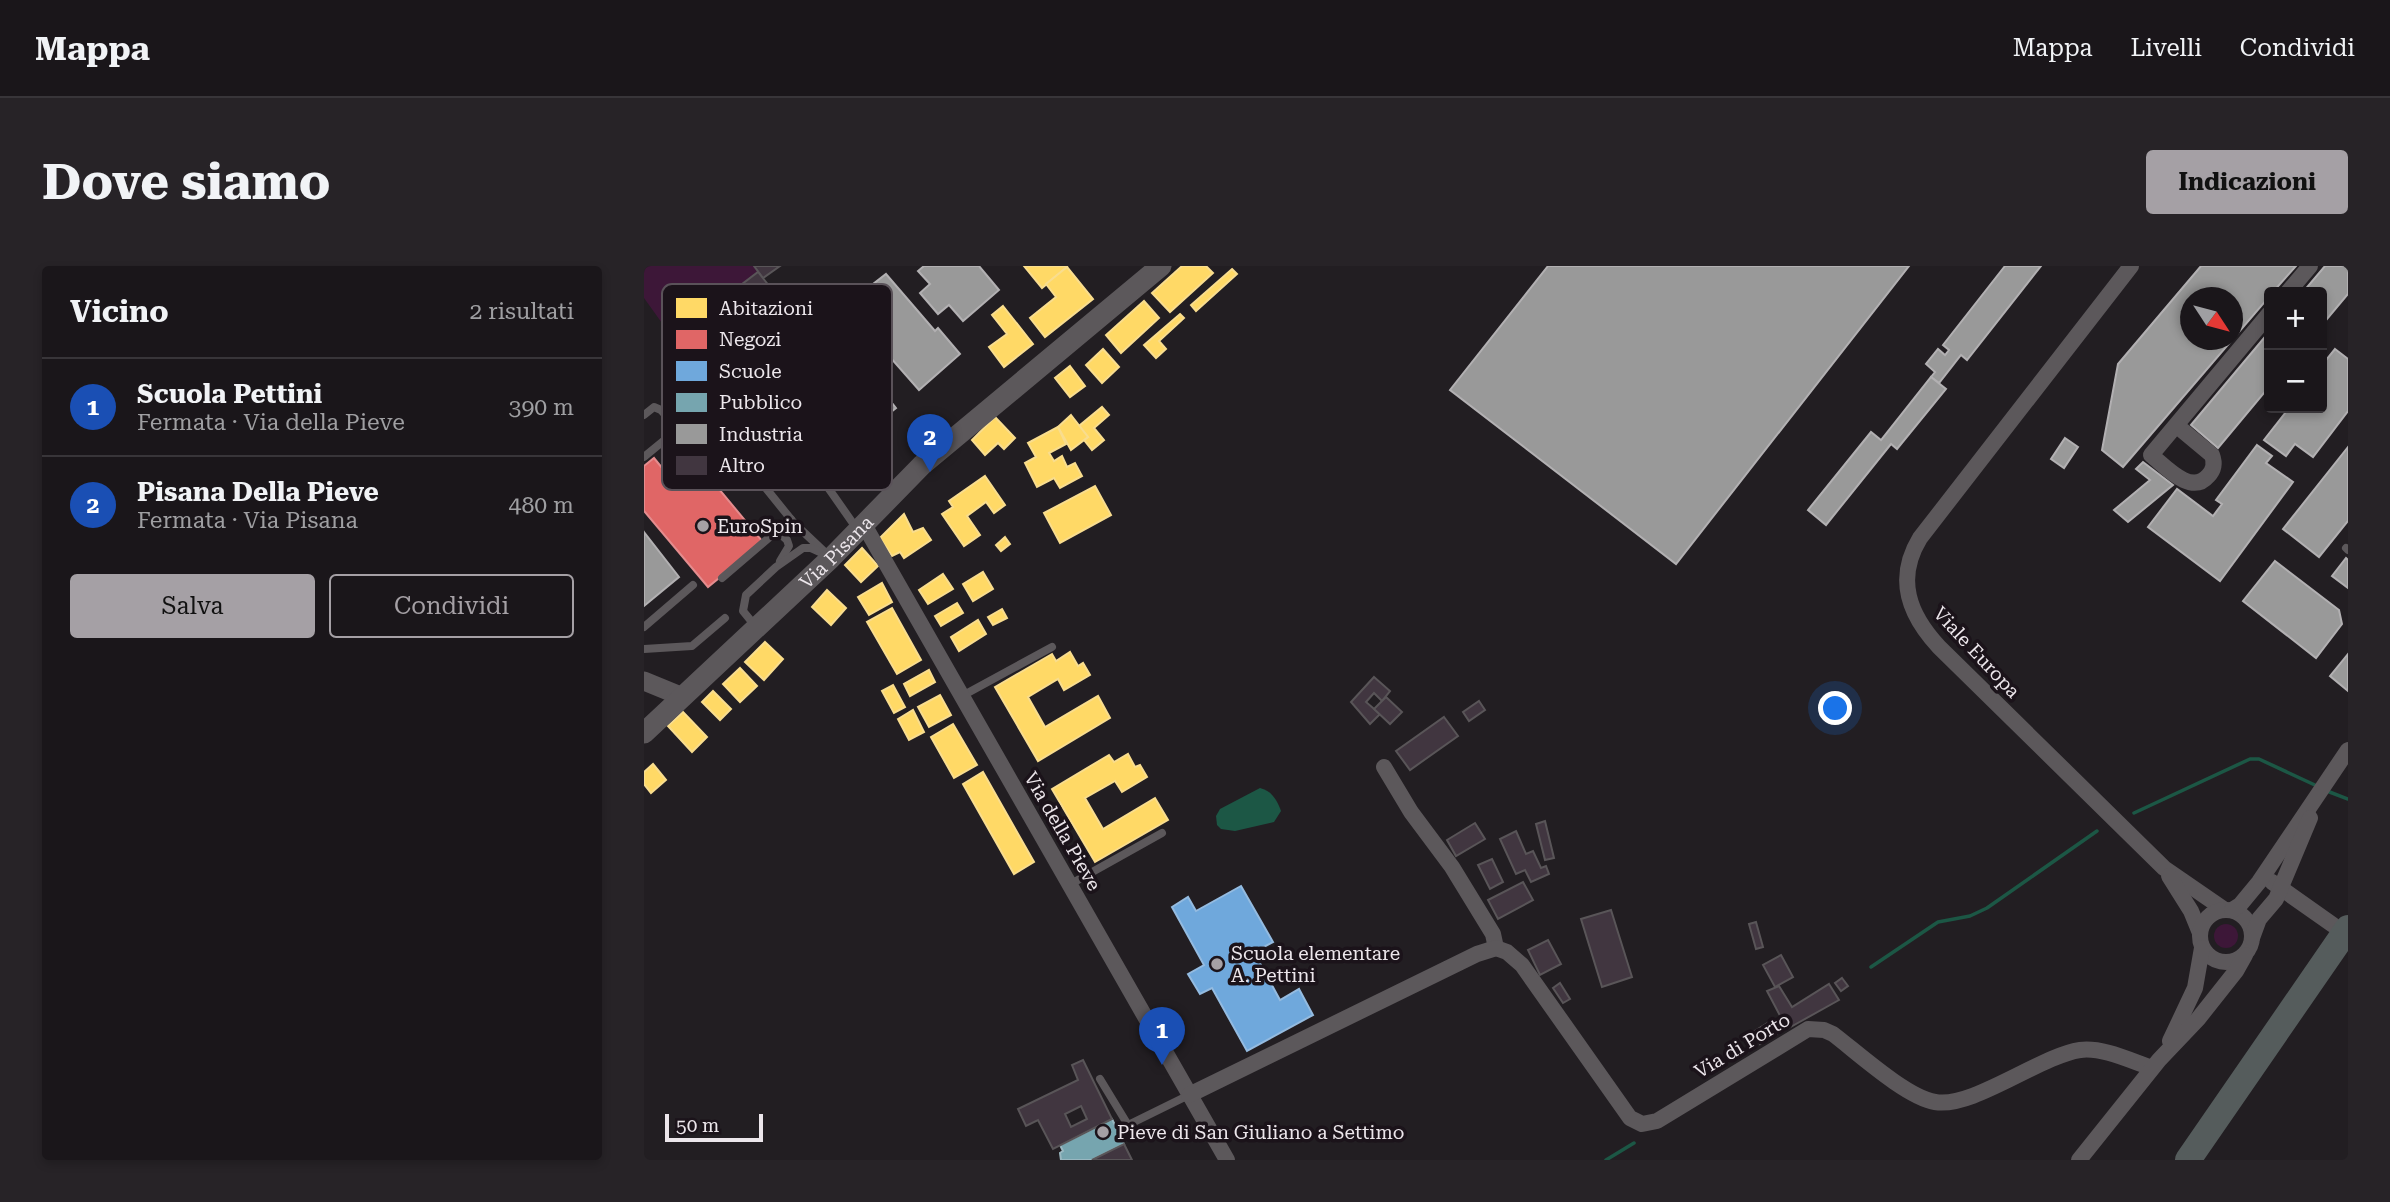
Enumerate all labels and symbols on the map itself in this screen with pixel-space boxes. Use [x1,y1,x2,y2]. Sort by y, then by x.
legend [662,284,892,490]
north arrow [2180,287,2243,350]
text: Abitazioni [719,297,813,320]
text: Negozi [719,328,781,351]
text: Scuole [719,360,782,383]
text: Pubblico [719,391,802,414]
pin: 2 [907,414,953,472]
text: Industria [719,423,803,446]
text: Altro [719,454,765,477]
street label: Via Pisana [795,510,879,594]
place label: EuroSpin [717,515,803,538]
marker: EuroSpin [695,518,711,534]
street label: Viale Europa [1928,602,2025,703]
your location [1818,691,1852,725]
street label: Via della Pieve [1019,768,1106,895]
place label: Scuola elementare A. Pettini [1231,942,1400,987]
marker: Scuola elementare A. Pettini [1209,956,1225,972]
pin: 1 [1139,1007,1185,1065]
street label: Via di Porto [1690,1008,1794,1083]
scale bar [665,1111,763,1143]
place label: Pieve di San Giuliano a Settimo [1117,1121,1404,1144]
marker: Pieve di San Giuliano a Settimo [1095,1124,1111,1140]

